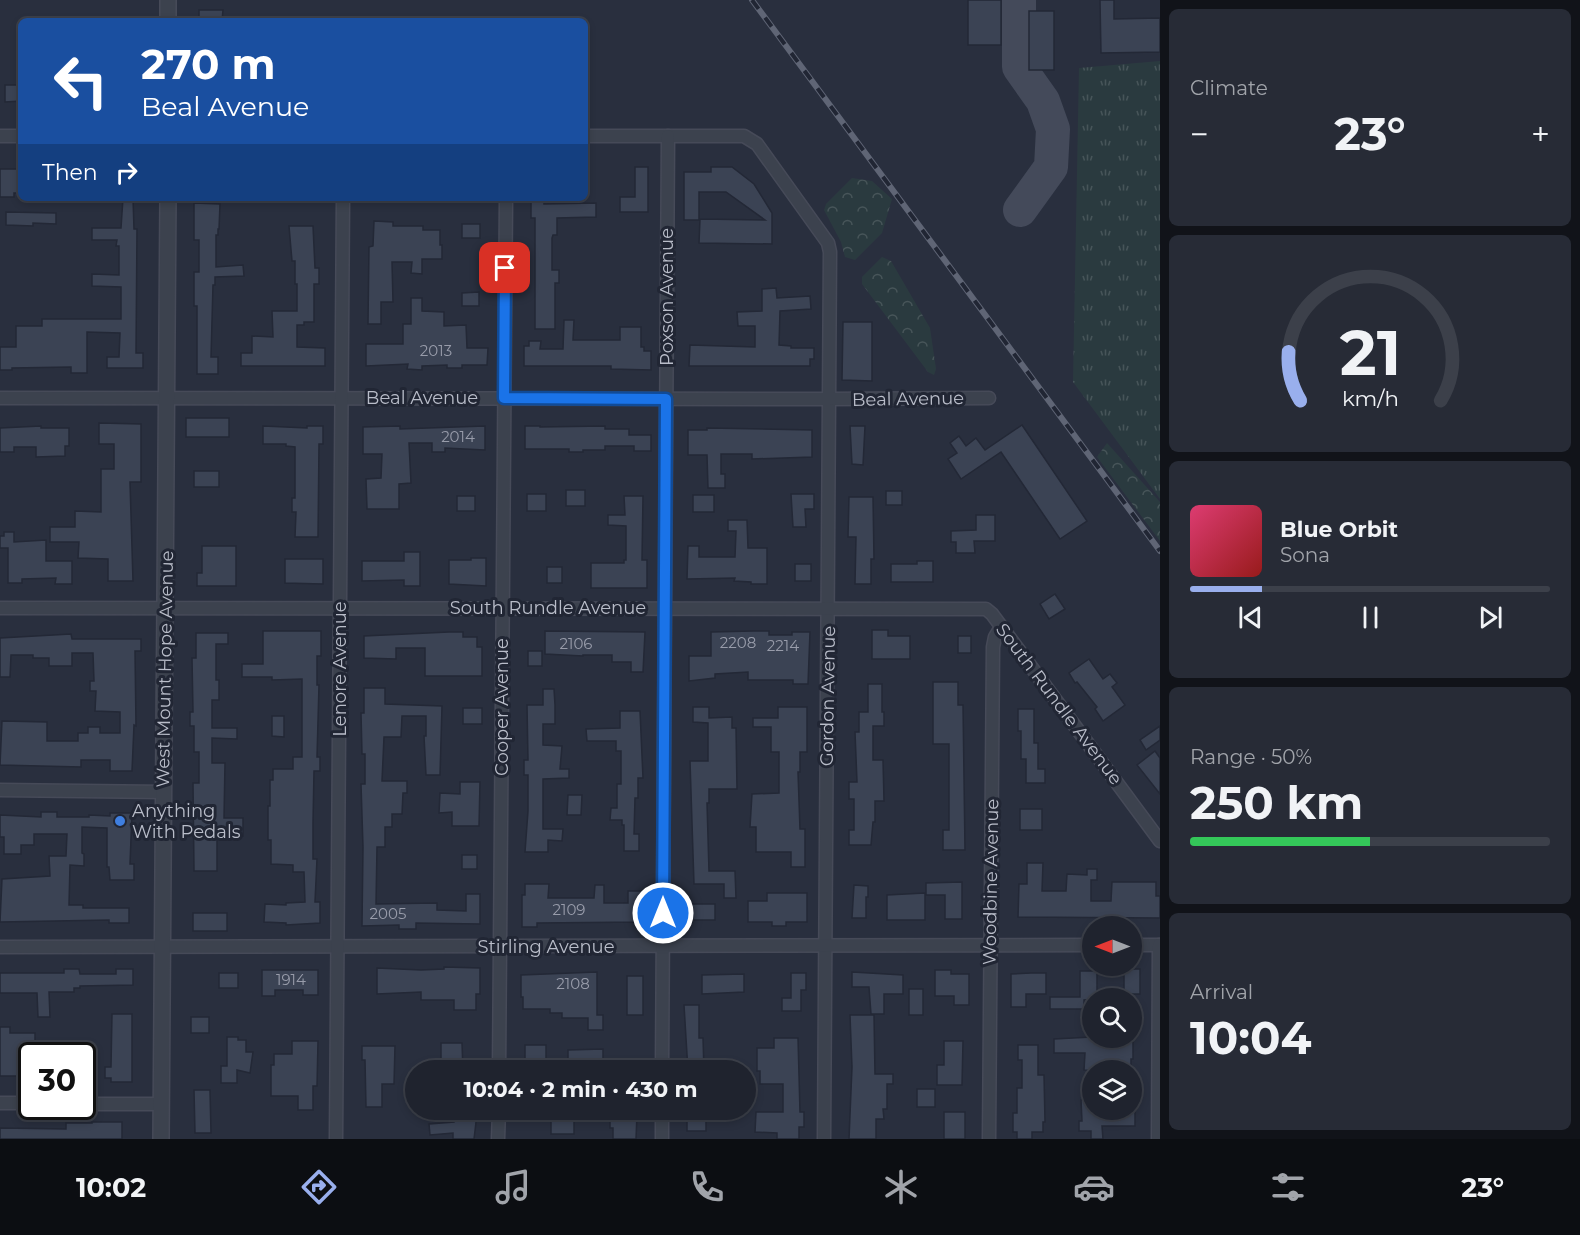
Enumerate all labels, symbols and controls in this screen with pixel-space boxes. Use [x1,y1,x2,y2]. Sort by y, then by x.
text: 270 m [141,38,275,90]
icon: left [42,42,120,120]
text: Climate [1190,76,1268,100]
text: Beal Avenue [141,90,309,123]
text: 23° [1334,106,1406,161]
text: − [1190,114,1209,154]
text: + [1531,114,1550,154]
icon: right [110,156,143,189]
text: Then [42,159,98,186]
street label: Poxson Avenue [656,228,678,366]
pin [479,242,530,293]
icon: arrive [488,251,521,284]
text: 21 [1339,315,1401,391]
house number: 2013 [420,341,452,360]
text: km/h [1341,385,1399,411]
street label: Beal Avenue [366,387,478,409]
street label: Beal Avenue [852,387,964,411]
house number: 2014 [441,427,475,446]
text: Blue Orbit [1280,516,1398,543]
text: Sona [1280,543,1330,567]
street label: West Mount Hope Avenue [152,550,178,788]
street label: South Rundle Avenue [450,597,646,619]
street label: Lenore Avenue [329,601,351,737]
icon: previous [1234,601,1267,634]
icon: pause [1354,601,1387,634]
icon: next [1474,601,1507,634]
street label: South Rundle Avenue [991,619,1127,789]
street label: Gordon Avenue [816,625,840,766]
house number: 2208 [720,633,756,652]
house number: 2106 [559,634,593,653]
house number: 2214 [767,636,799,655]
street label: Cooper Avenue [491,638,513,776]
text: Range · 50% [1190,745,1312,769]
text: 250 km [1190,775,1363,830]
street label: Woodbine Avenue [979,798,1003,965]
place label: Anything With Pedals [132,800,241,843]
marker: Anything With Pedals [113,814,127,828]
position arrow [631,881,695,945]
house number: 2109 [552,900,586,919]
house number: 2005 [370,904,406,923]
north arrow [1082,916,1142,976]
map controls [1082,916,1142,1120]
street label: Stirling Avenue [477,936,615,958]
house number: 1914 [276,970,306,989]
house number: 2108 [556,974,590,993]
text: Arrival [1190,980,1253,1004]
button: search [1082,988,1142,1048]
text: 10:04 [1190,1010,1312,1065]
speed limit sign: 30 [18,1042,96,1120]
button: layers [1082,1060,1142,1120]
text: 10:04 · 2 min · 430 m [463,1076,698,1103]
icon: directions [298,1166,340,1208]
icon: music [492,1166,534,1208]
icon: phone [686,1166,728,1208]
icon: climate [880,1166,922,1208]
icon: car [1073,1166,1115,1208]
icon: filters [1267,1166,1309,1208]
text: 10:02 [76,1171,146,1204]
text: 23° [1461,1171,1504,1204]

